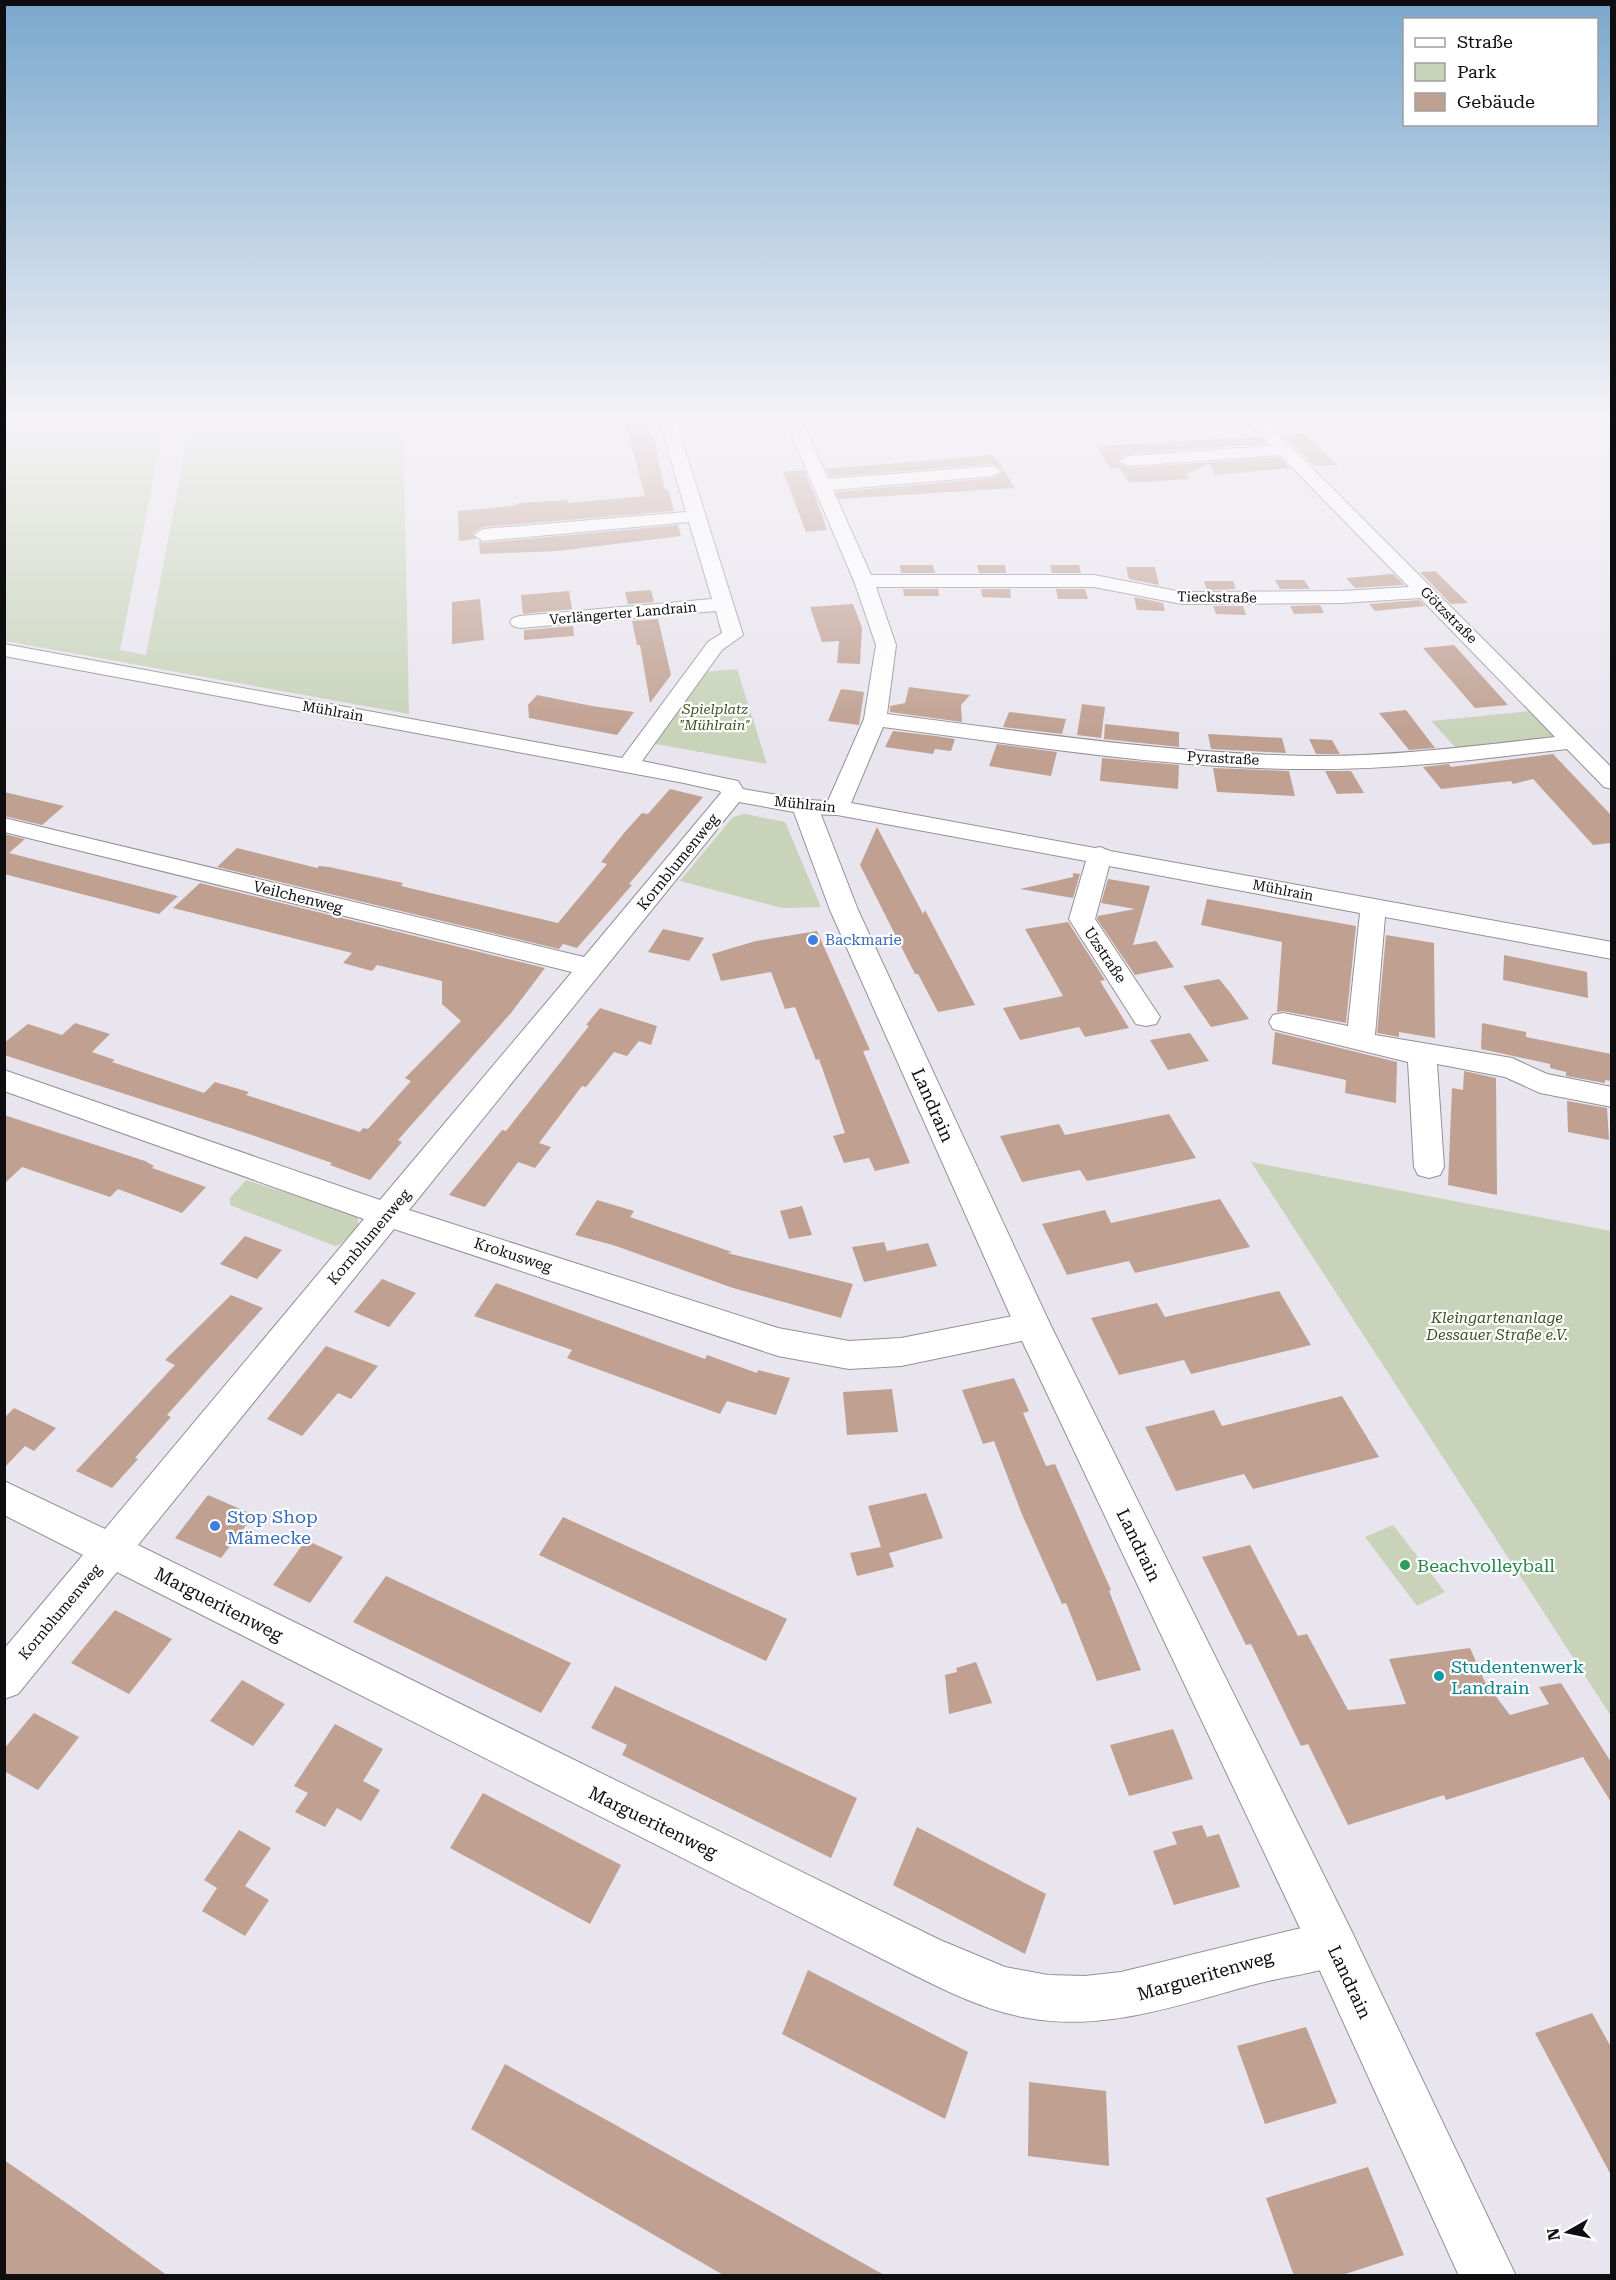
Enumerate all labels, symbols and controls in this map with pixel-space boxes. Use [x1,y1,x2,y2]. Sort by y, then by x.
legend [1403,18,1598,126]
text: Straße [1457,31,1513,52]
text: Park [1457,61,1497,82]
text: Gebäude [1457,91,1535,112]
street label: Götzstraße [1417,583,1481,647]
street label: Tieckstraße [1177,588,1257,606]
street label: Verlängerter Landrain [549,599,697,627]
street label: Mühlrain [301,698,365,724]
park label: Spielplatz "Mühlrain" [680,701,750,733]
street label: Pyrastraße [1186,748,1260,768]
street label: Mühlrain [773,793,837,815]
street label: Kornblumenweg [633,810,723,914]
street label: Mühlrain [1251,876,1315,904]
street label: Veilchenweg [251,877,345,917]
street label: Uzstraße [1080,924,1130,986]
place label: Backmarie [825,931,902,949]
marker: Backmarie [806,933,820,947]
street label: Landrain [907,1065,959,1146]
street label: Kornblumenweg [324,1185,415,1288]
street label: Krokusweg [472,1234,555,1276]
park label: Kleingartenanlage Dessauer Straße e.V. [1425,1309,1568,1344]
street label: Landrain [1112,1505,1166,1585]
place label: Stop Shop Mämecke [227,1506,318,1548]
marker: Stop Shop Mämecke [208,1519,222,1533]
place label: Beachvolleyball [1417,1555,1555,1576]
marker: Beachvolleyball [1398,1558,1412,1572]
street label: Kornblumenweg [15,1560,106,1663]
street label: Margueritenweg [152,1563,287,1646]
place label: Studentenwerk Landrain [1451,1656,1584,1698]
marker: Studentenwerk Landrain [1432,1669,1446,1683]
street label: Margueritenweg [585,1782,722,1863]
street label: Landrain [1324,1942,1376,2022]
street label: Margueritenweg [1134,1945,1276,2004]
north arrow [1538,2202,1598,2262]
text: N [1543,2227,1564,2242]

